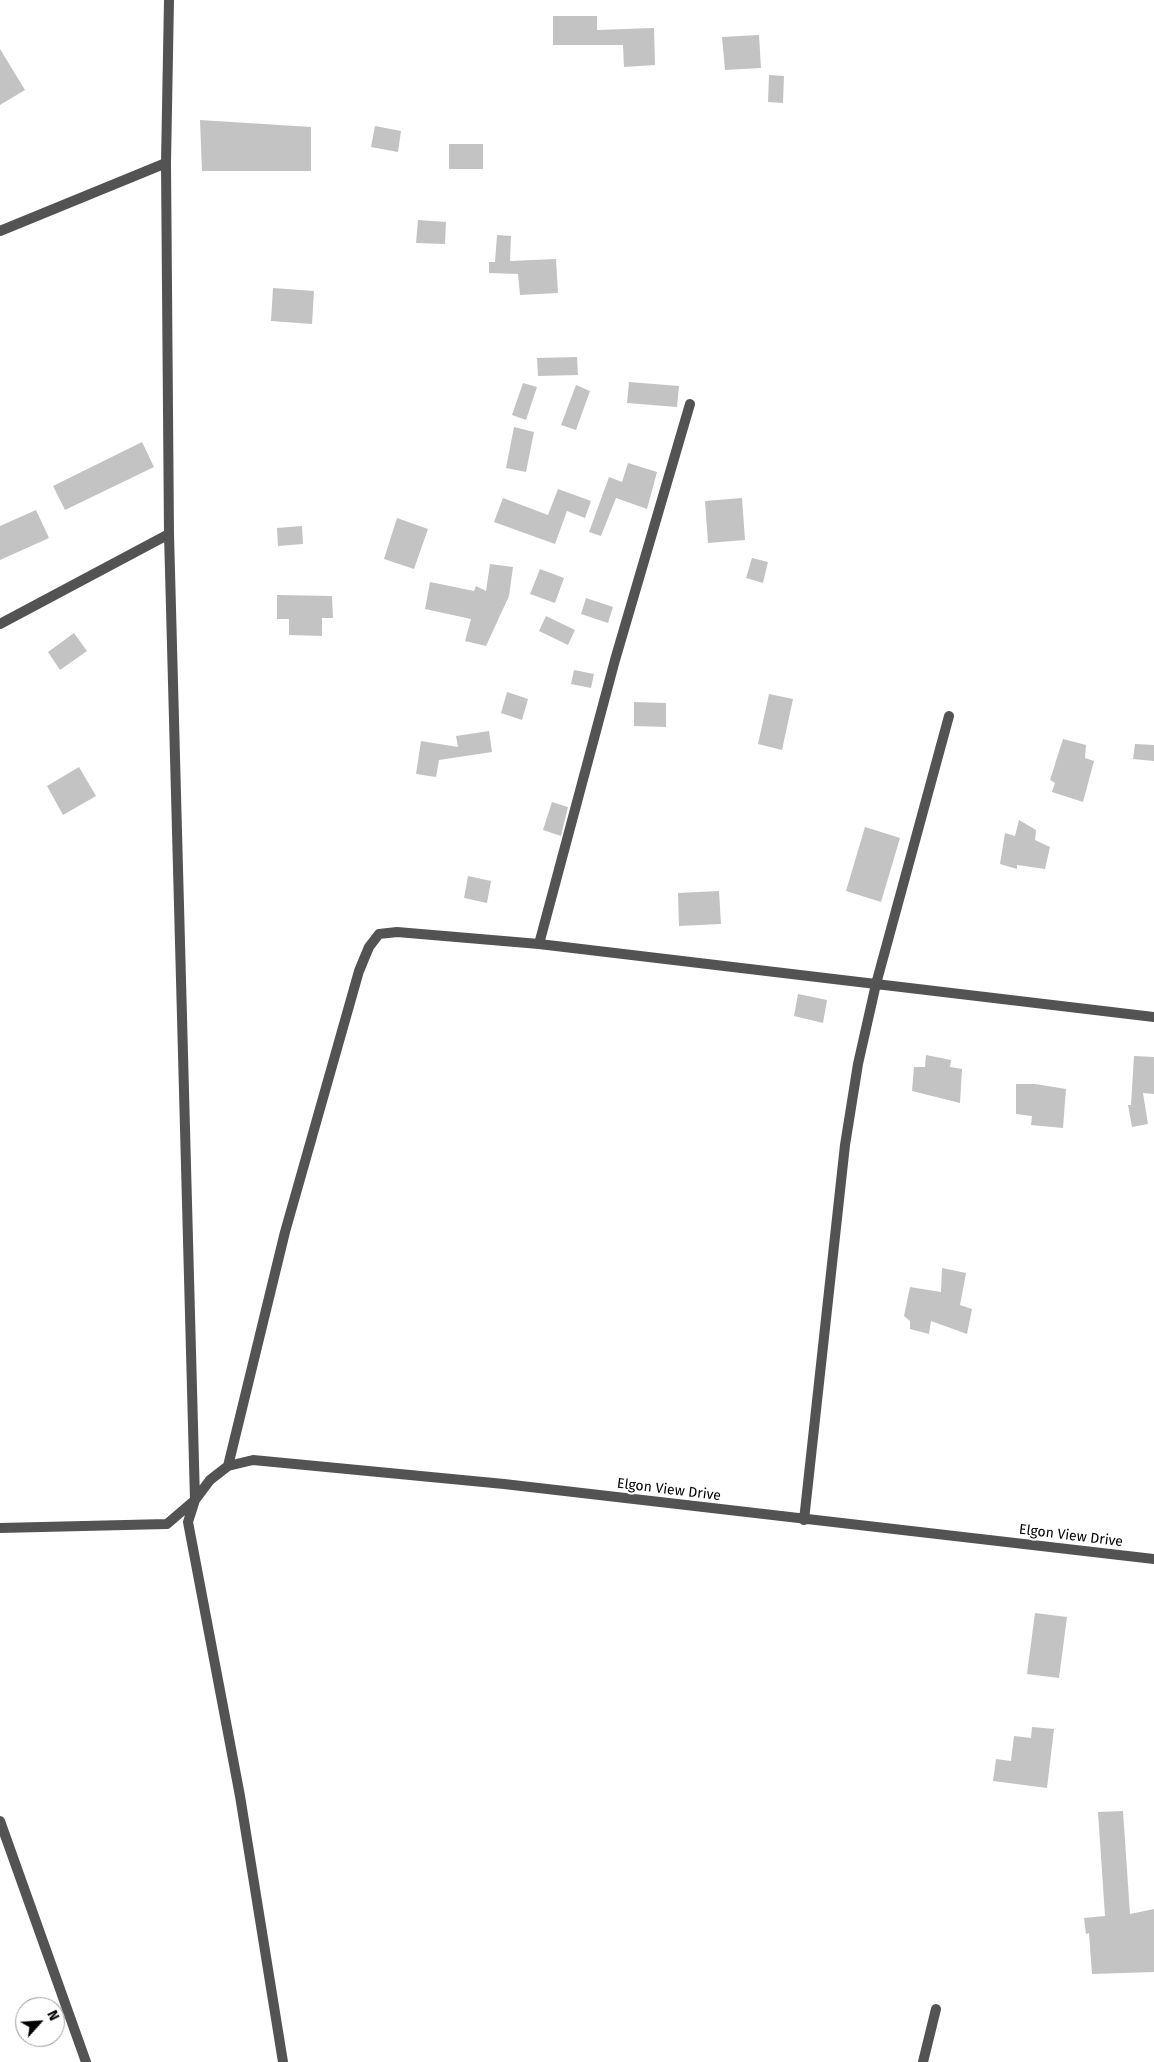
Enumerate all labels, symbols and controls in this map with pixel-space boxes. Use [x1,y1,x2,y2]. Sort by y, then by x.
street label: Elgon View Drive [616,1475,722,1505]
street label: Elgon View Drive [1018,1521,1124,1551]
north arrow [15,1997,65,2047]
text: N [43,2008,63,2024]

